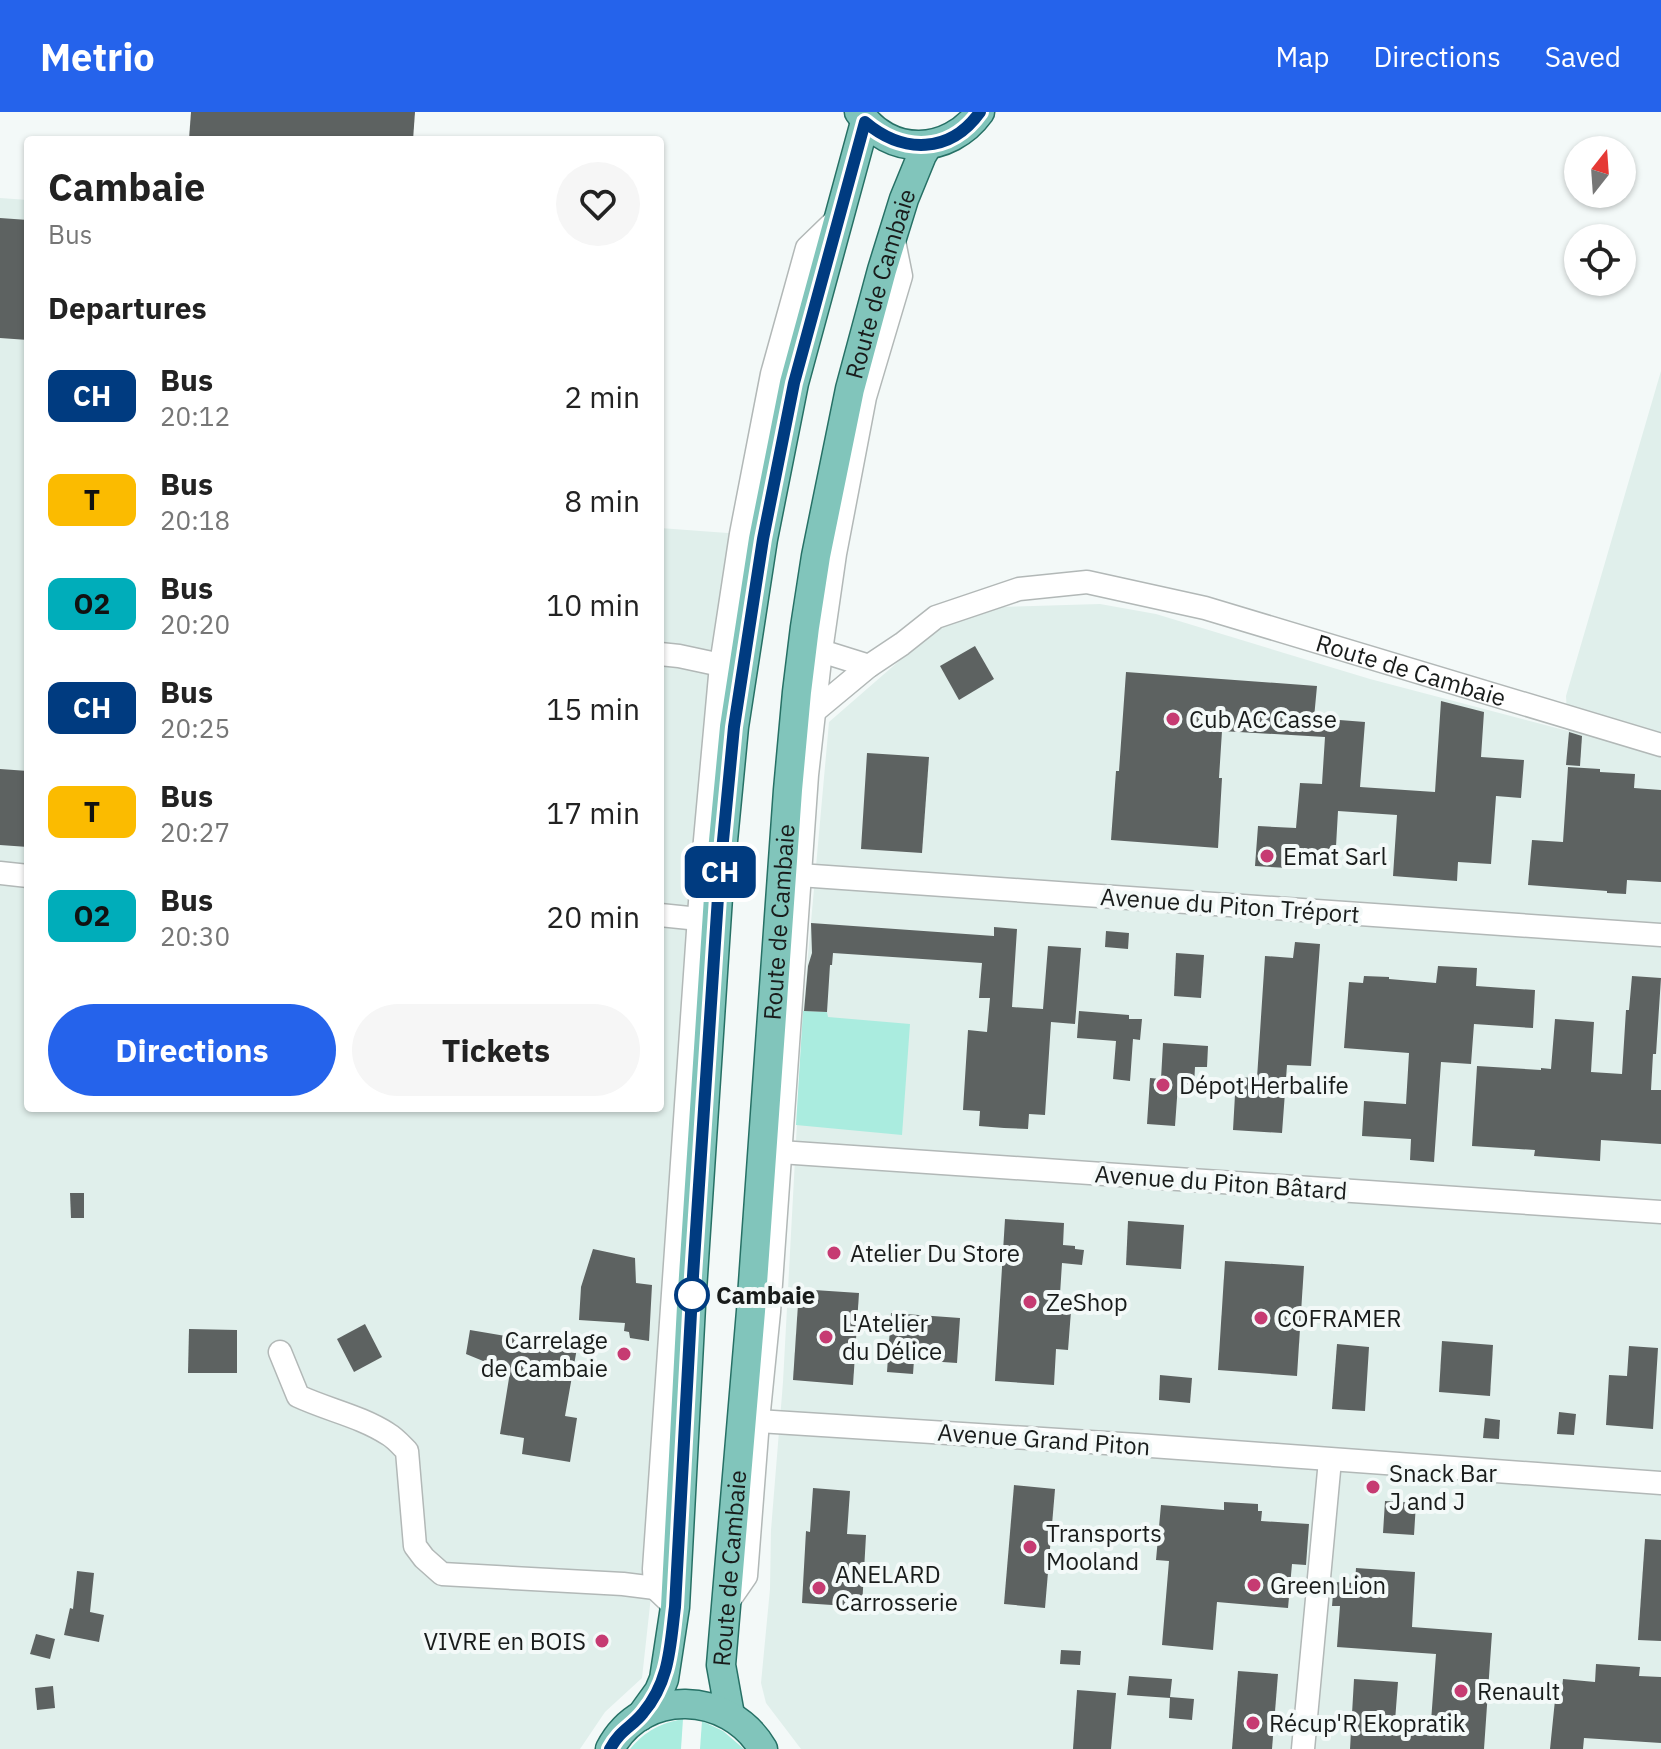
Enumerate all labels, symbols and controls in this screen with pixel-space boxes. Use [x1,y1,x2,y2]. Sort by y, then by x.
text: Metrio [40,32,155,81]
text: Map [1275,38,1329,75]
text: Directions [1373,38,1501,75]
text: Saved [1545,38,1621,75]
north arrow [1564,136,1636,208]
map controls [1564,136,1636,296]
text: Cambaie [48,162,205,211]
button: heart [556,162,640,246]
street label: Route de Cambaie [837,183,923,382]
text: Bus [48,217,92,251]
button: locate [1564,224,1636,296]
text: Departures [48,288,207,327]
text: Bus [160,360,213,399]
text: CH [73,377,111,414]
text: 2 min [564,377,640,416]
text: 20:12 [160,399,230,433]
text: Bus [160,464,213,503]
text: T [84,481,100,518]
text: 8 min [564,481,640,520]
text: 20:18 [160,503,230,537]
text: Bus [160,568,213,607]
text: O2 [74,585,110,622]
text: 10 min [546,585,640,624]
text: 20:20 [160,607,230,641]
street label: Route de Cambaie [1312,626,1510,714]
text: Bus [160,672,213,711]
text: CH [73,689,111,726]
text: 15 min [546,689,640,728]
place label: Cub AC Casse [1189,703,1337,735]
marker: Cub AC Casse [1164,710,1182,728]
text: 20:25 [160,711,230,745]
text: Bus [160,776,213,815]
text: T [84,793,100,830]
text: 17 min [546,793,640,832]
text: 20:27 [160,815,230,849]
street label: Route de Cambaie [756,823,802,1021]
place label: Emat Sarl [1283,840,1387,872]
line badge: CH [684,846,756,898]
marker: Emat Sarl [1258,847,1276,865]
text: CH [701,853,739,890]
text: Bus [160,880,213,919]
street label: Avenue du Piton Tréport [1099,880,1361,930]
text: O2 [74,897,110,934]
text: 20 min [546,897,640,936]
text: 20:30 [160,919,230,953]
button: Directions [48,1004,336,1096]
button: Tickets [352,1004,640,1096]
place label: Dépot Herbalife [1179,1069,1349,1101]
marker: Dépot Herbalife [1154,1076,1172,1094]
street label: Avenue du Piton Bâtard [1094,1157,1348,1207]
place label: Atelier Du Store [850,1237,1020,1269]
marker: Atelier Du Store [825,1244,843,1262]
marker: Cambaie [675,1278,709,1312]
place label: Cambaie [716,1279,815,1311]
place label: ZeShop [1046,1286,1128,1318]
marker: ZeShop [1021,1293,1039,1311]
place label: COFRAMER [1277,1302,1402,1334]
place label: L'Atelier du Délice [842,1307,942,1367]
marker: COFRAMER [1252,1309,1270,1327]
place label: Carrelage de Cambaie [481,1324,608,1384]
marker: L'Atelier du Délice [817,1328,835,1346]
marker: Carrelage de Cambaie [615,1345,633,1363]
street label: Avenue Grand Piton [937,1416,1151,1462]
place label: Snack Bar J and J [1389,1457,1497,1517]
street label: Route de Cambaie [705,1469,753,1667]
marker: Snack Bar J and J [1364,1478,1382,1496]
place label: Transports Mooland [1046,1517,1162,1577]
marker: Transports Mooland [1021,1538,1039,1556]
place label: ANELARD Carrosserie [835,1558,958,1618]
place label: Green Lion [1270,1569,1386,1601]
marker: Green Lion [1245,1576,1263,1594]
marker: ANELARD Carrosserie [810,1579,828,1597]
place label: VIVRE en BOIS [423,1625,586,1657]
marker: VIVRE en BOIS [593,1632,611,1650]
place label: Renault [1477,1675,1560,1707]
marker: Renault [1452,1682,1470,1700]
place label: Récup'R Ekopratik [1269,1707,1466,1739]
marker: Récup'R Ekopratik [1244,1714,1262,1732]

